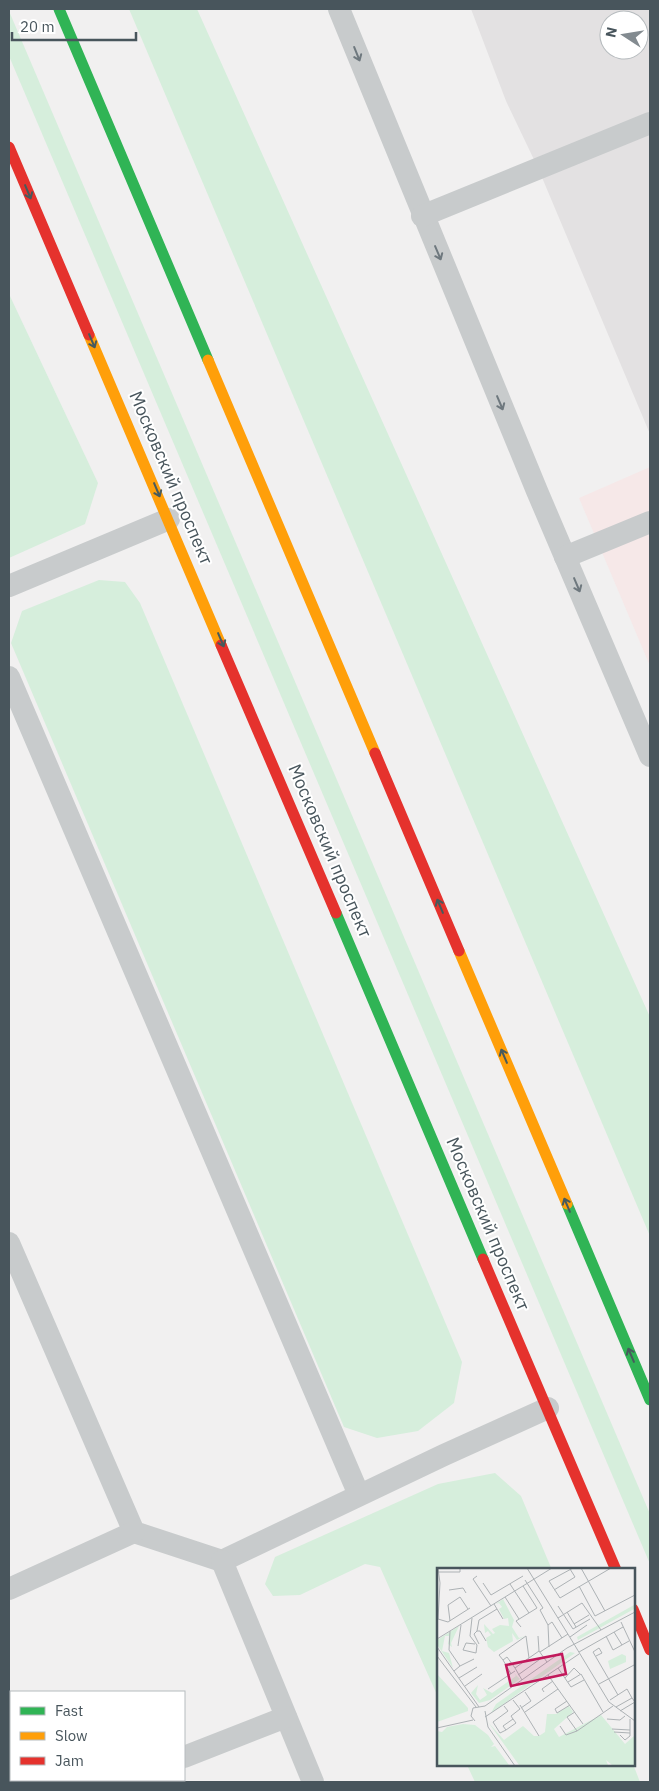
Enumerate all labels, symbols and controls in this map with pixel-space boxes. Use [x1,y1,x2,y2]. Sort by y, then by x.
scale bar [12,10,136,42]
north arrow [599,10,649,60]
text: 20 m [20,17,55,36]
text: N [601,25,621,39]
one-way arrow [353,46,362,61]
one-way arrow [24,184,34,199]
one-way arrow [433,245,443,260]
one-way arrow [88,333,98,348]
street label: Московский проспект [124,388,219,569]
one-way arrow [496,395,506,410]
one-way arrow [152,482,162,497]
one-way arrow [572,577,582,592]
one-way arrow [216,632,226,647]
street label: Московский проспект [283,761,378,942]
one-way arrow [435,899,445,914]
one-way arrow [498,1049,508,1064]
street label: Московский проспект [441,1134,536,1315]
one-way arrow [562,1198,572,1213]
one-way arrow [626,1348,636,1363]
inset map [437,1568,634,1766]
legend [10,1691,185,1781]
text: Fast [55,1701,83,1720]
text: Slow [55,1726,88,1745]
text: Jam [55,1751,84,1770]

